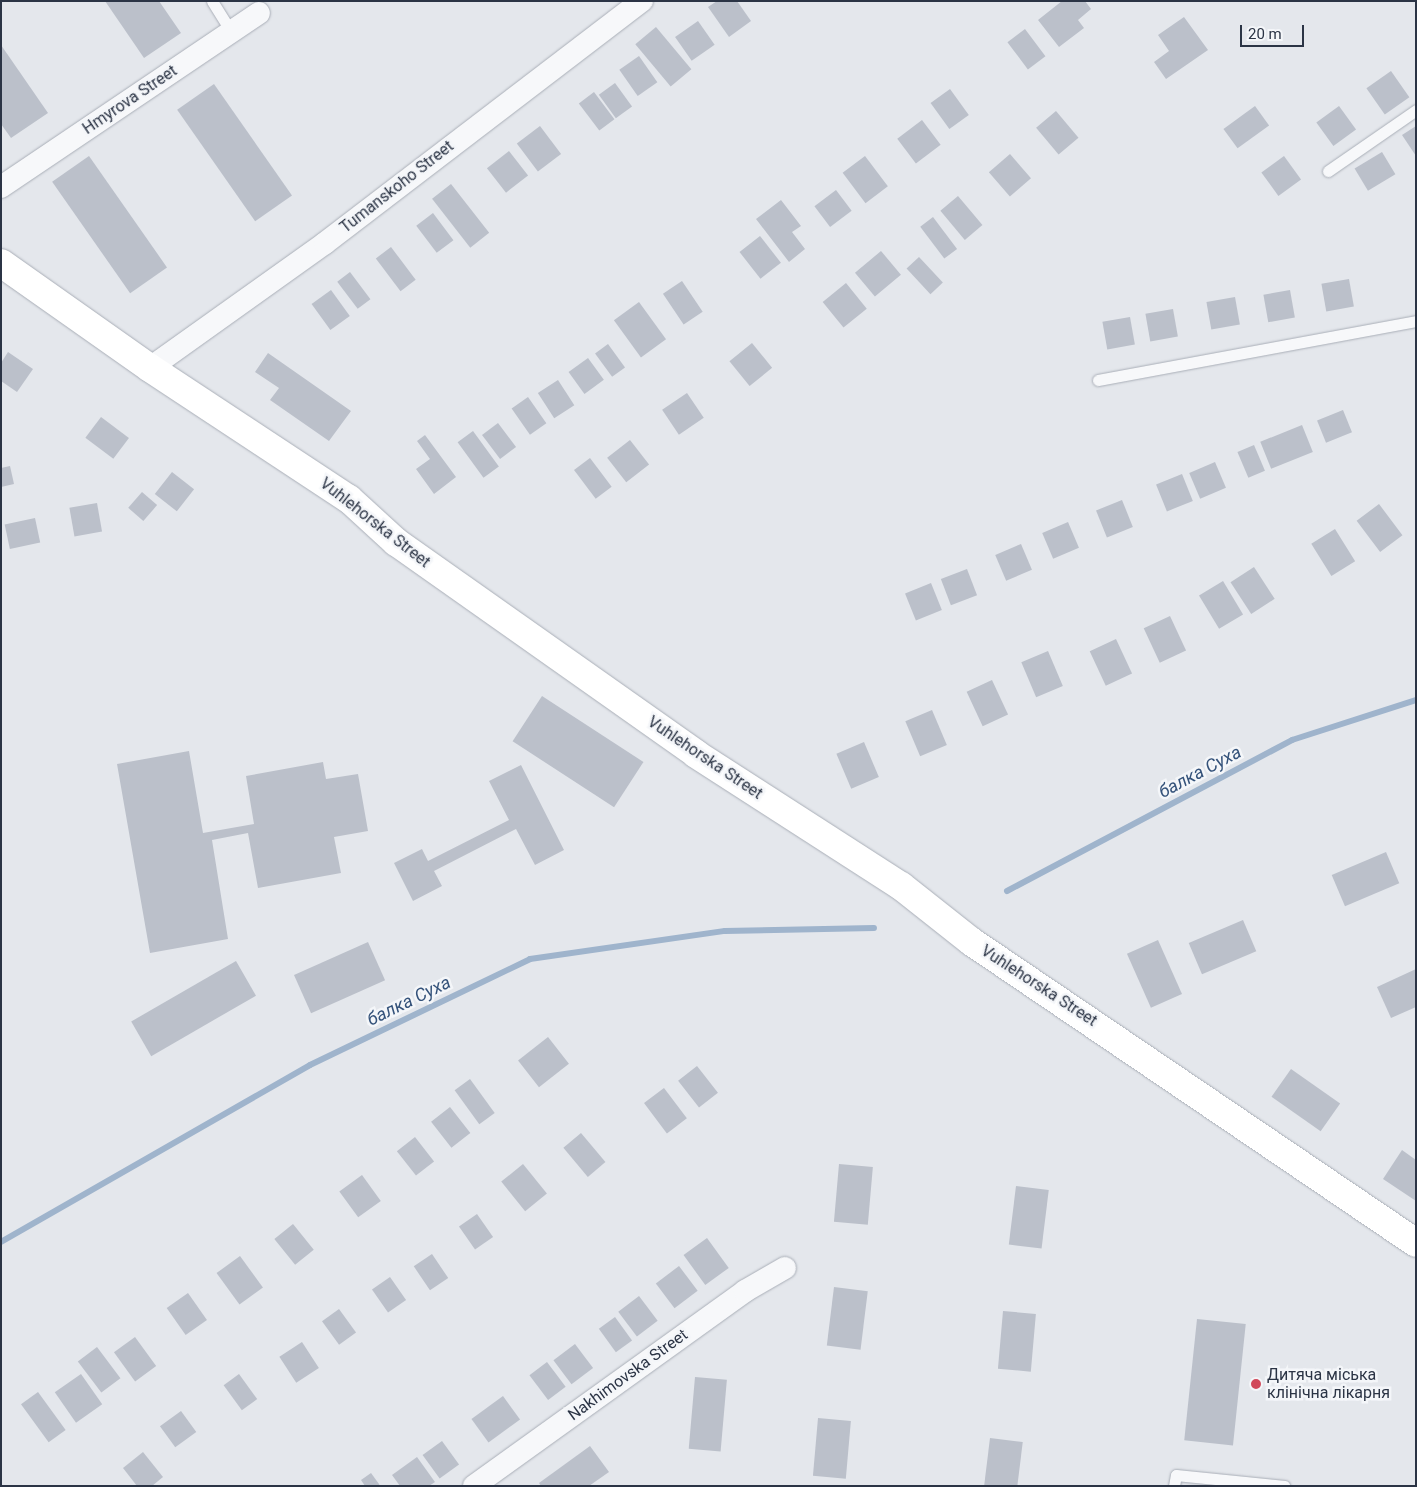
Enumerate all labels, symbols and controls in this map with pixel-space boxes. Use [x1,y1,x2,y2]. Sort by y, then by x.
scale bar [1242,15,1306,47]
text: 20 m [1248,25,1282,43]
street label: Hmyrova Street [79,61,181,139]
street label: Tumanskoho Street [336,137,458,237]
street label: Vuhlehorska Street [316,474,434,572]
street label: Vuhlehorska Street [644,712,766,804]
water label: балка Суха [1155,741,1245,803]
street label: Vuhlehorska Street [977,941,1101,1031]
water label: балка Суха [364,971,454,1031]
street label: Nakhimovska Street [565,1325,691,1425]
place label: Дитяча міська клінічна лікарня [1267,1365,1390,1403]
marker: Дитяча міська клінічна лікарня [1249,1377,1263,1391]

